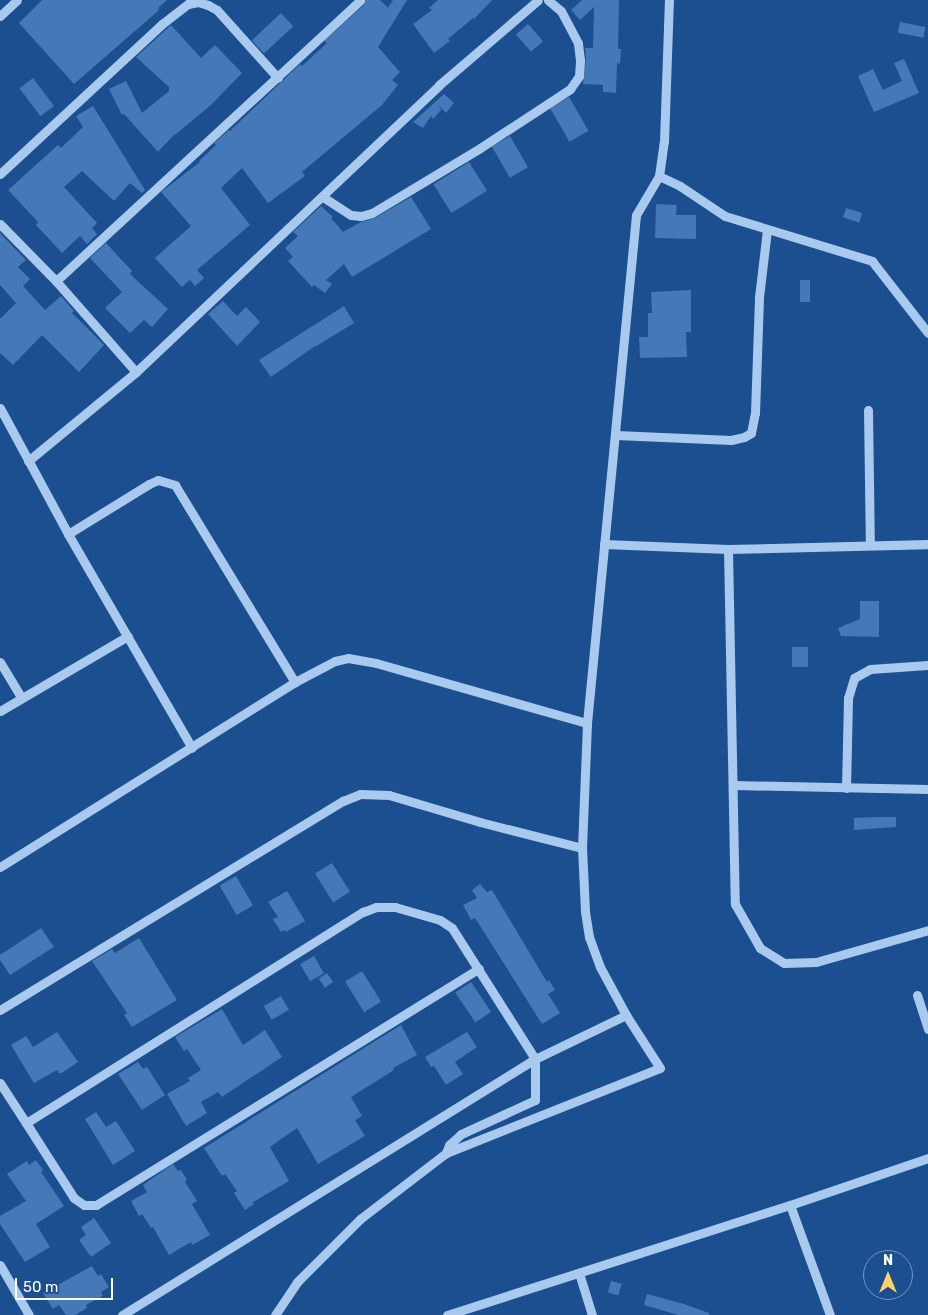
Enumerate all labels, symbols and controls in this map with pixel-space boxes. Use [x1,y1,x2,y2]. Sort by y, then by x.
north arrow [863,1250,913,1300]
text: N [883,1252,893,1269]
scale bar [18,1268,115,1300]
text: 50 m [23,1278,58,1296]

